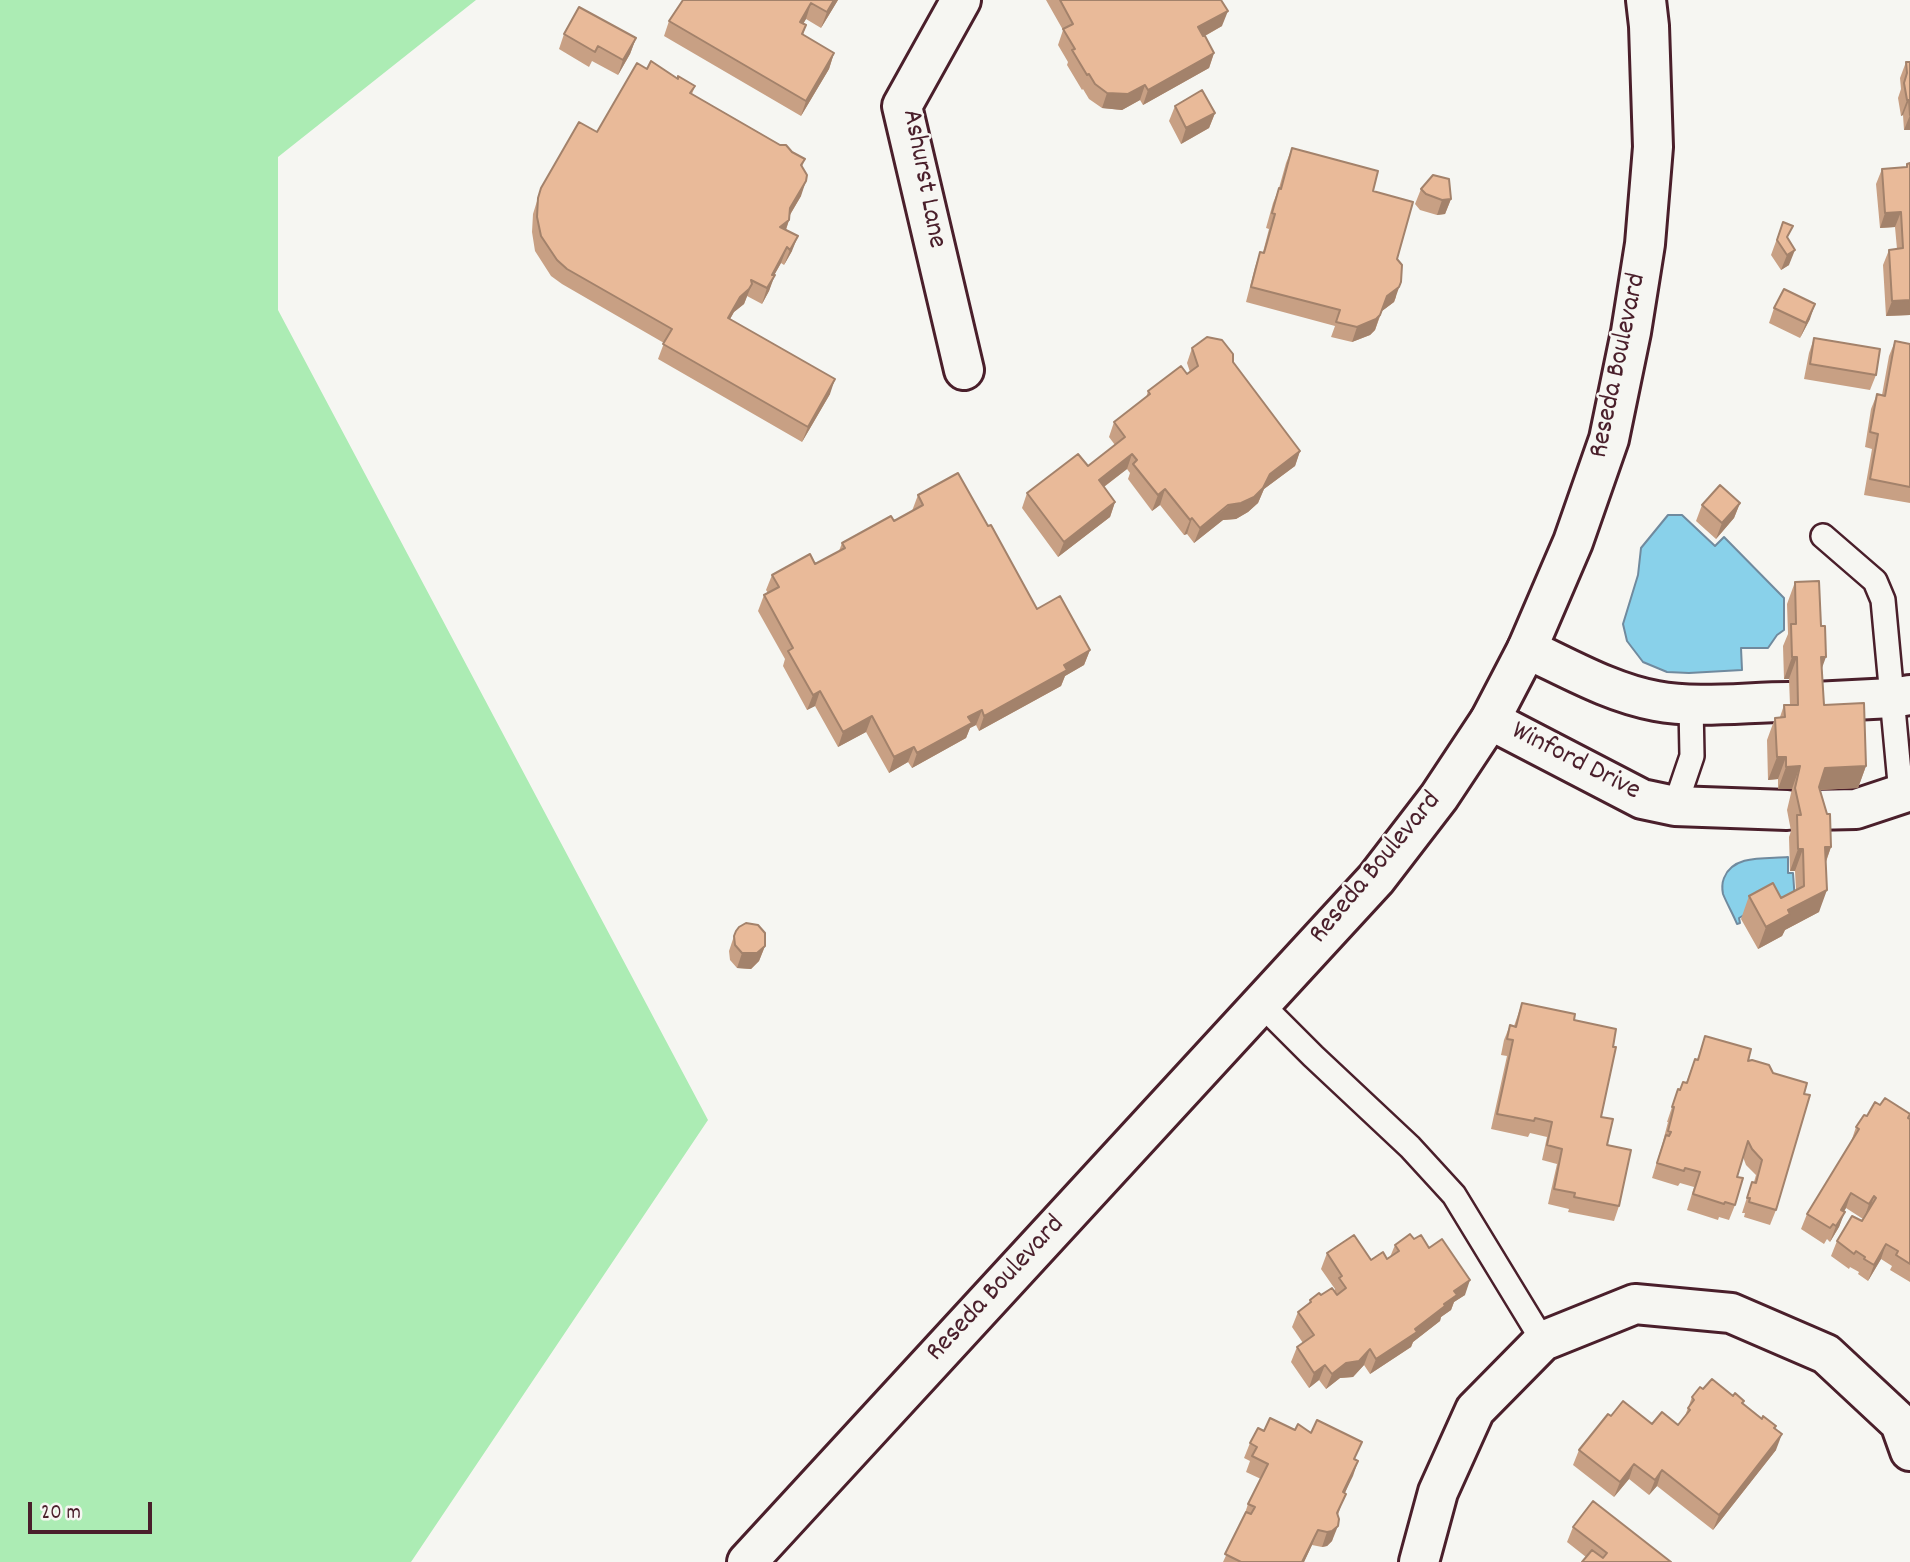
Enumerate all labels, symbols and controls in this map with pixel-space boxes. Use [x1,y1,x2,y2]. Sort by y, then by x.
street label: Ashurst Lane [892,107,952,251]
street label: Reseda Boulevard [1584,271,1656,461]
street label: Winford Drive [1505,716,1645,810]
street label: Reseda Boulevard [1304,786,1450,952]
street label: Reseda Boulevard [921,1210,1073,1370]
scale bar [32,1488,156,1532]
text: 20 m [41,1499,81,1529]

